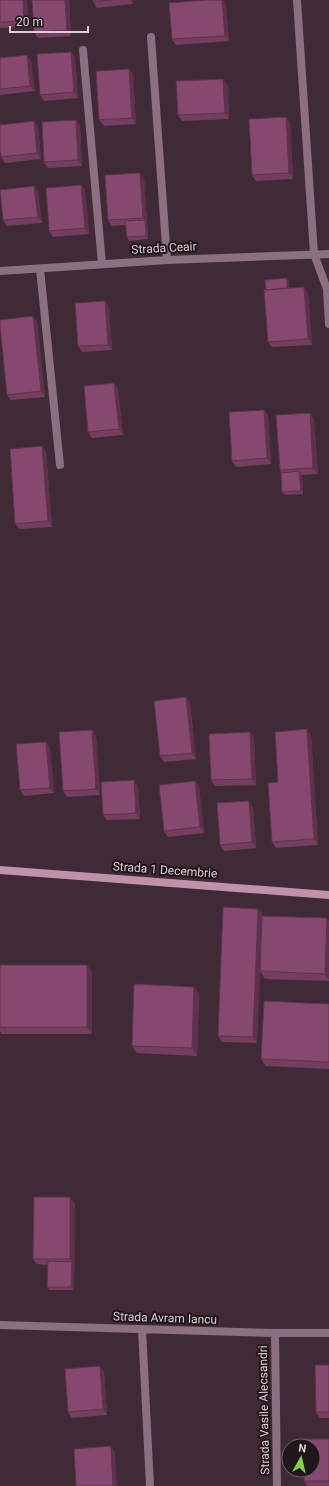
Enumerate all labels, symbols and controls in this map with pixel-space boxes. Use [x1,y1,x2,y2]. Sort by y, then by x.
scale bar [10,8,88,34]
text: 20 m [16,15,43,29]
street label: Strada Ceair [131,239,197,257]
street label: Strada 1 Decembrie [112,859,218,881]
street label: Strada Avram Iancu [113,1309,217,1327]
street label: Strada Vasile Alecsandri [256,1345,272,1475]
north arrow [281,1438,321,1478]
text: N [298,1442,307,1456]

